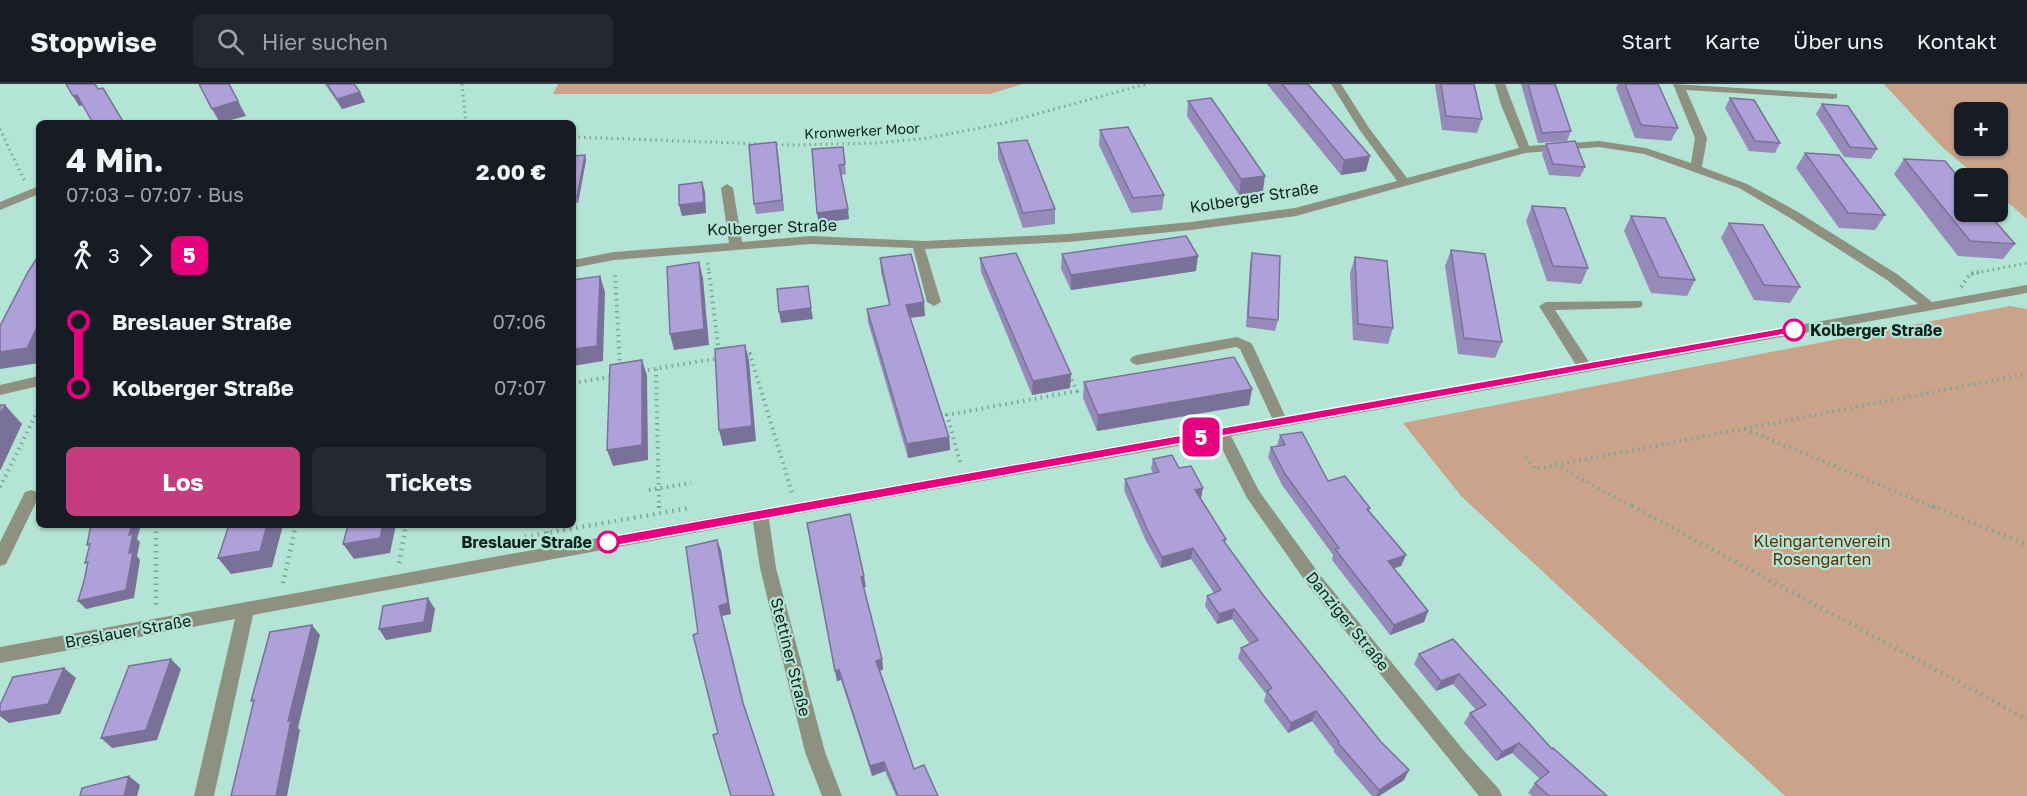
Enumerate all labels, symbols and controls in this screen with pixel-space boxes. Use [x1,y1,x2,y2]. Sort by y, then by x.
search box [193,14,613,68]
text: Stopwise [30,25,157,58]
icon: search [214,25,247,58]
text: Hier suchen [262,28,388,55]
text: Start [1621,28,1672,54]
text: Karte [1705,28,1760,54]
text: Über uns [1793,28,1884,54]
text: Kontakt [1917,28,1997,54]
map controls [1954,102,2008,222]
button: + [1954,102,2008,156]
street label: Kronwerker Moor [804,119,921,142]
text: 4 Min. [66,140,164,179]
text: 2.00 € [476,158,546,185]
button: − [1954,168,2008,222]
street label: Kolberger Straße [1188,177,1320,217]
text: 07:03 – 07:07 · Bus [66,182,244,206]
street label: Kolberger Straße [707,215,837,239]
icon: walk [66,239,99,272]
icon: forward [129,239,162,272]
text: 5 [183,242,196,268]
text: 3 [108,243,120,267]
text: Breslauer Straße [112,308,292,335]
text: 07:06 [493,309,546,333]
marker: Kolberger Straße [1783,319,1805,341]
place label: Kolberger Straße [1810,320,1942,340]
text: Kolberger Straße [112,374,294,401]
text: 07:07 [494,375,546,399]
line badge: 5 [1182,418,1220,456]
text: 5 [1195,424,1207,450]
button: Los [66,447,300,516]
button: Tickets [312,447,546,516]
marker: Breslauer Straße [597,531,619,553]
park label: Kleingartenverein Rosengarten [1753,531,1891,569]
place label: Breslauer Straße [461,532,592,552]
street label: Danziger Straße [1302,567,1394,675]
street label: Stettiner Straße [767,595,815,719]
street label: Breslauer Straße [63,610,193,652]

